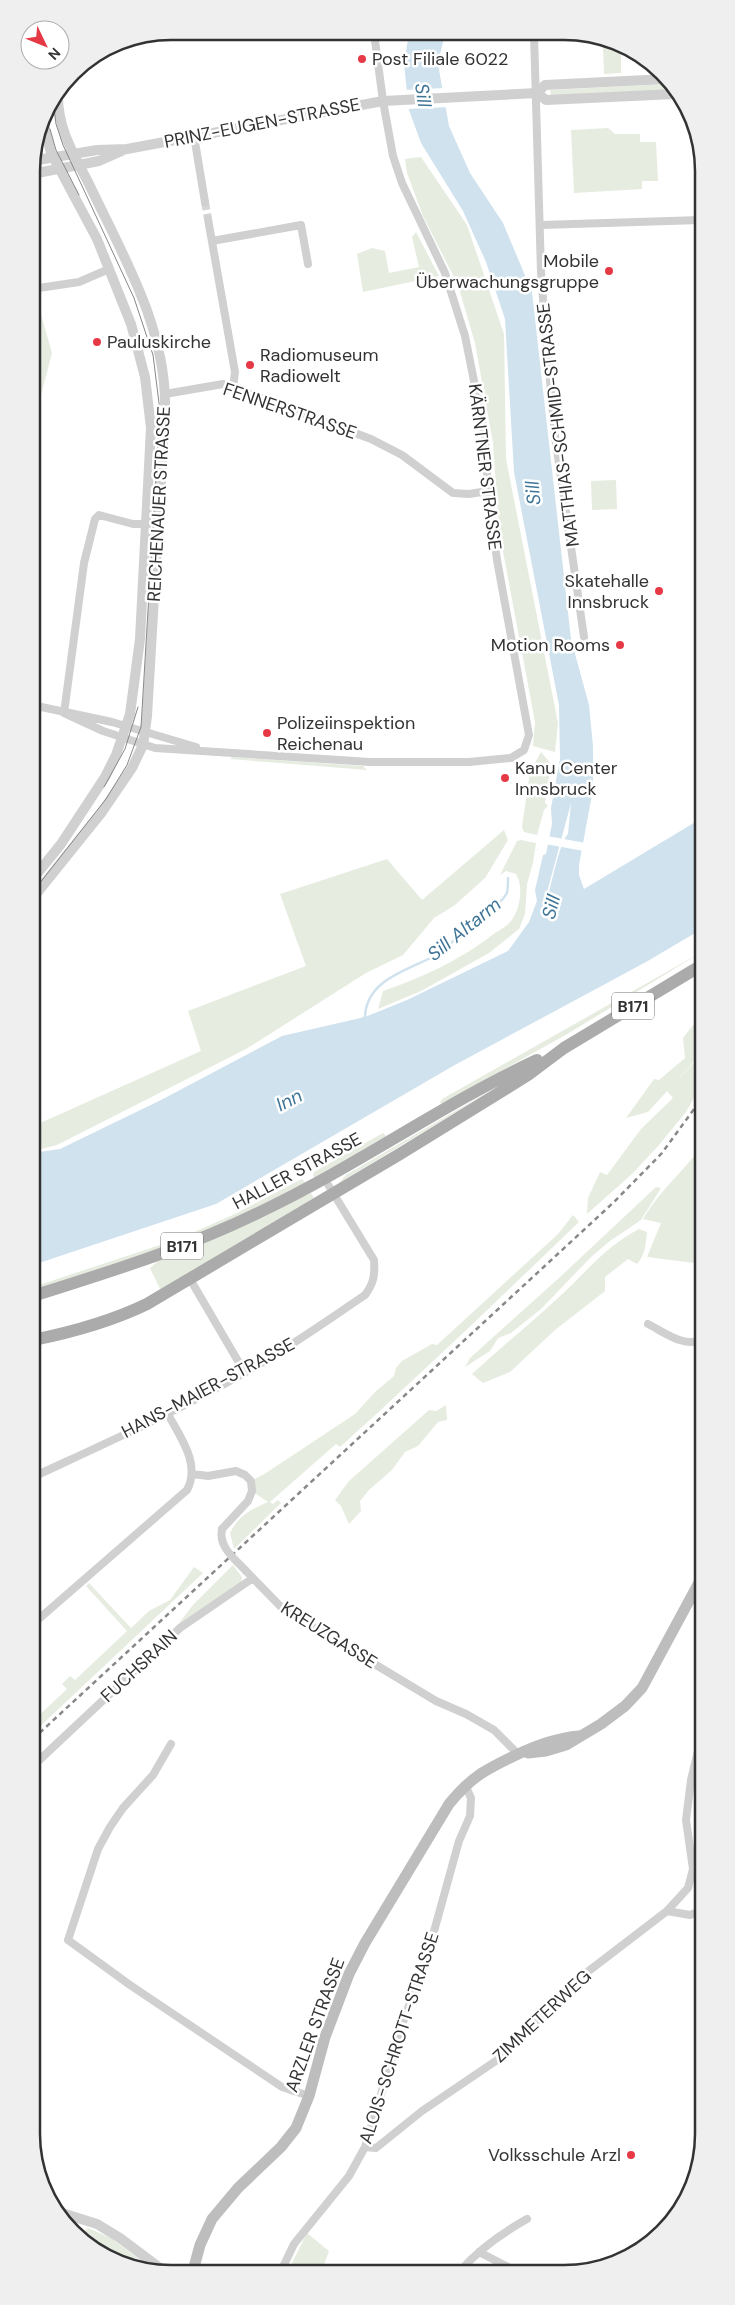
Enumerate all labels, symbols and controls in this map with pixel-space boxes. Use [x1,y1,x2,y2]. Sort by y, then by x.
north arrow [20,20,70,70]
text: N [44,44,65,64]
place label: Post Filiale 6022 [372,47,508,71]
marker: Post Filiale 6022 [356,53,368,65]
water label: Sill [409,81,437,109]
street label: PRINZ-EUGEN-STRASSE [162,92,362,154]
place label: Mobile Überwachungsgruppe [416,249,599,294]
marker: Mobile Überwachungsgruppe [603,265,615,277]
street label: MATTHIAS-SCHMID-STRASSE [531,302,585,548]
place label: Pauluskirche [107,330,211,354]
marker: Pauluskirche [91,336,103,348]
place label: Radiomuseum Radiowelt [260,343,378,388]
marker: Radiomuseum Radiowelt [244,359,256,371]
street label: FENNERSTRASSE [220,377,360,445]
street label: KÄRNTNER STRASSE [463,382,507,552]
street label: REICHENAUER STRASSE [142,406,176,602]
water label: Sill [519,479,547,506]
place label: Skatehalle Innsbruck [565,569,649,614]
marker: Skatehalle Innsbruck [653,585,665,597]
place label: Motion Rooms [491,633,610,657]
marker: Motion Rooms [614,639,626,651]
place label: Polizeiinspektion Reichenau [277,711,415,756]
marker: Polizeiinspektion Reichenau [261,727,273,739]
place label: Kanu Center Innsbruck [515,756,618,801]
marker: Kanu Center Innsbruck [499,772,511,784]
water label: Sill Altarm [422,891,506,966]
water label: Sill [536,891,566,922]
road number: B171 [612,992,654,1019]
water label: Inn [272,1083,306,1117]
street label: HALLER STRASSE [228,1127,366,1215]
road number: B171 [161,1232,203,1260]
street label: HANS-MAIER-STRASSE [117,1332,299,1444]
street label: KREUZGASSE [276,1596,382,1674]
street label: FUCHSRAIN [96,1624,182,1708]
street label: ALOIS-SCHROTT-STRASSE [353,1929,445,2147]
street label: ARZLER STRASSE [280,1954,350,2096]
street label: ZIMMETERWEG [488,1964,596,2068]
place label: Volksschule Arzl [488,2143,621,2167]
marker: Volksschule Arzl [625,2149,637,2161]

